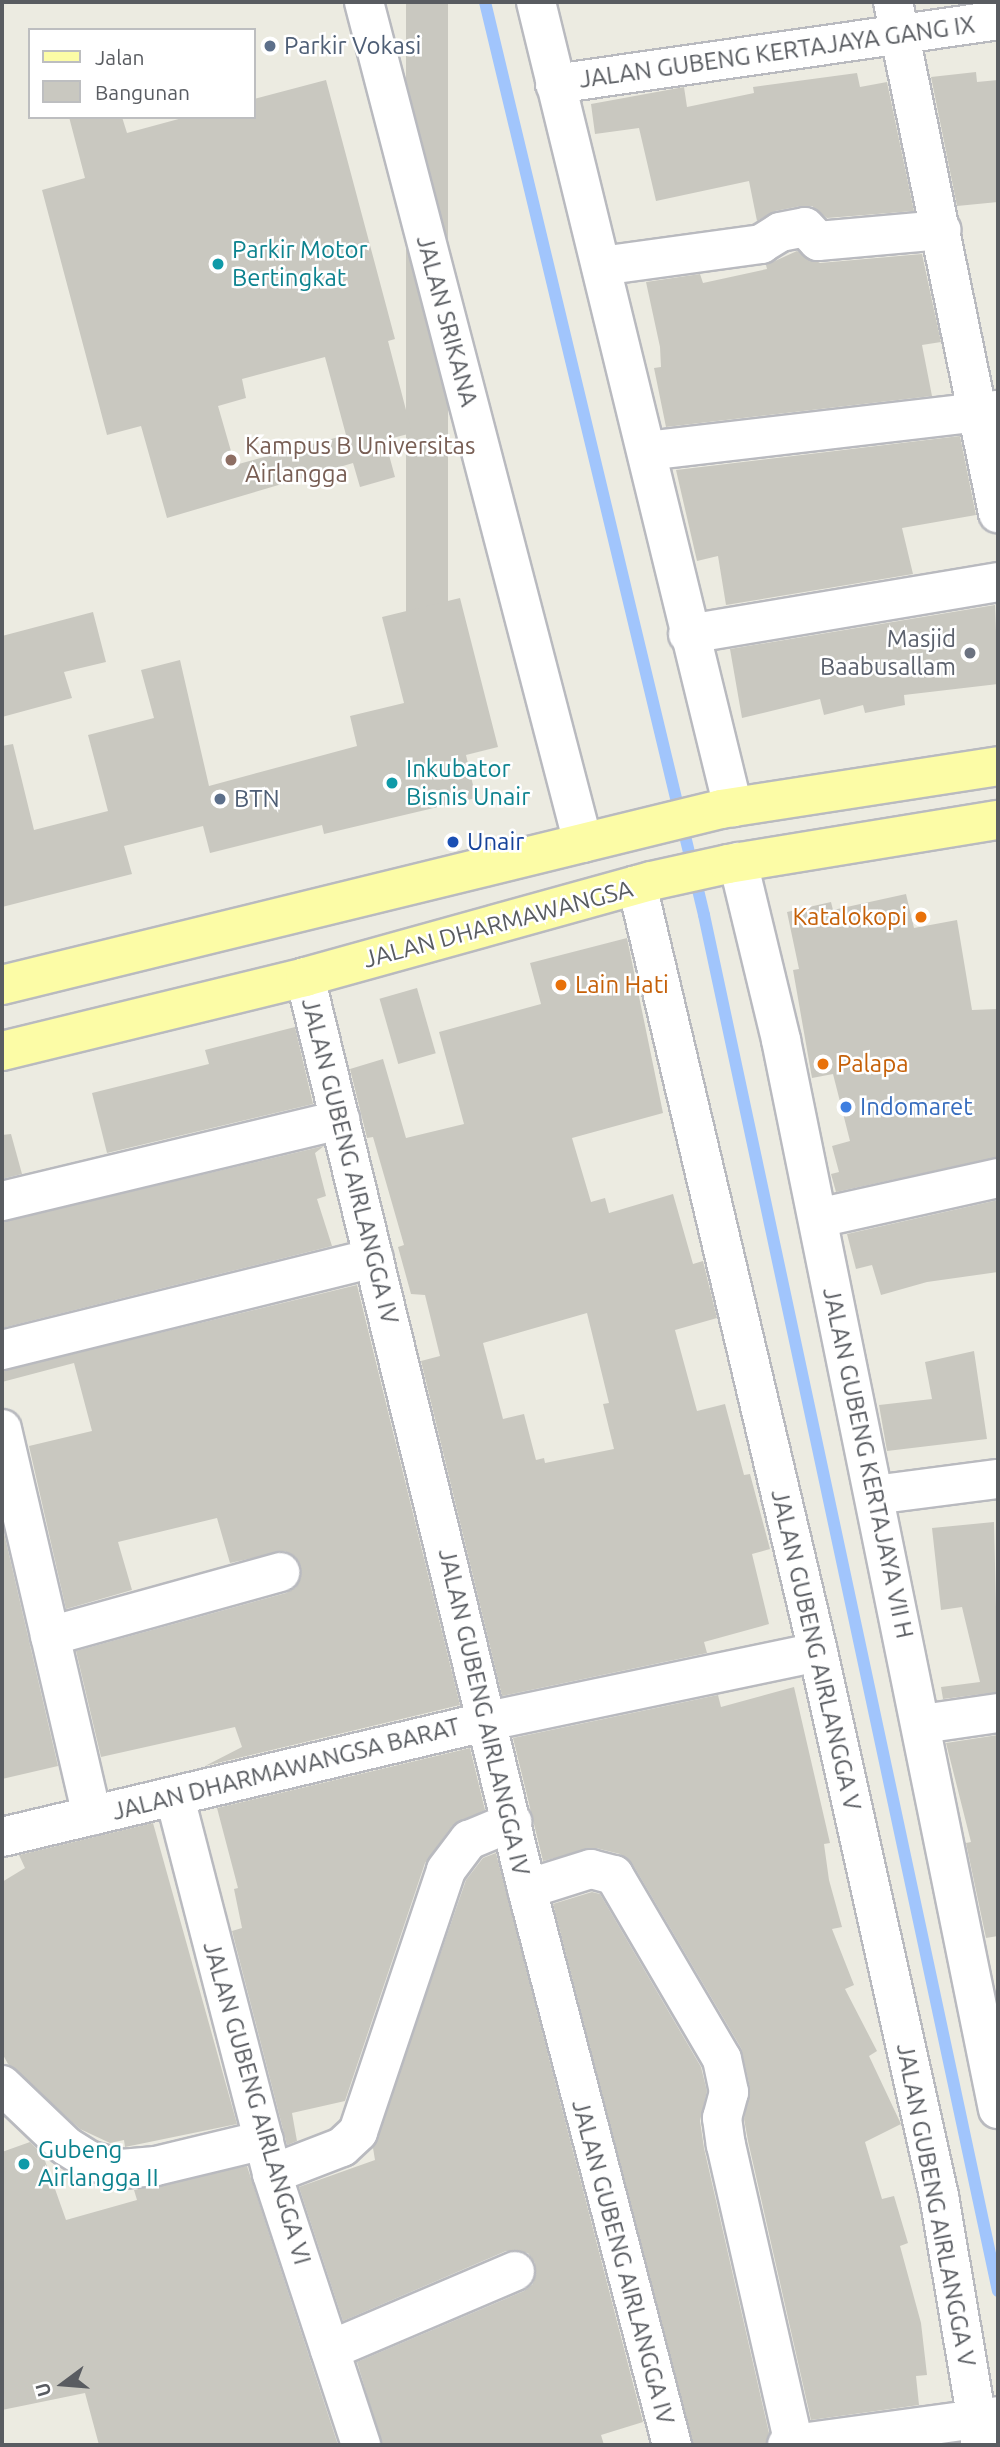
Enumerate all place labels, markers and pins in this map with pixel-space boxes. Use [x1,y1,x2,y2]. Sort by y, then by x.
place label: Parkir Vokasi [284,32,421,60]
marker: Parkir Vokasi [262,38,278,54]
place label: Parkir Motor Bertingkat [232,236,368,292]
marker: Parkir Motor Bertingkat [210,256,226,272]
place label: Kampus B Universitas Airlangga [245,432,475,488]
marker: Kampus B Universitas Airlangga [223,452,239,468]
place label: Masjid Baabusallam [820,625,956,681]
marker: Masjid Baabusallam [962,645,978,661]
place label: Inkubator Bisnis Unair [406,755,530,811]
marker: Inkubator Bisnis Unair [384,775,400,791]
place label: BTN [234,785,280,813]
marker: BTN [212,791,228,807]
place label: Unair [467,828,524,856]
marker: Unair [445,834,461,850]
place label: Katalokopi [792,903,907,931]
marker: Katalokopi [913,909,929,925]
place label: Lain Hati [575,971,669,999]
marker: Lain Hati [553,977,569,993]
place label: Palapa [837,1050,909,1078]
marker: Palapa [815,1056,831,1072]
place label: Indomaret [860,1093,973,1121]
marker: Indomaret [838,1099,854,1115]
place label: Gubeng Airlangga II [38,2136,159,2192]
marker: Gubeng Airlangga II [16,2156,32,2172]

